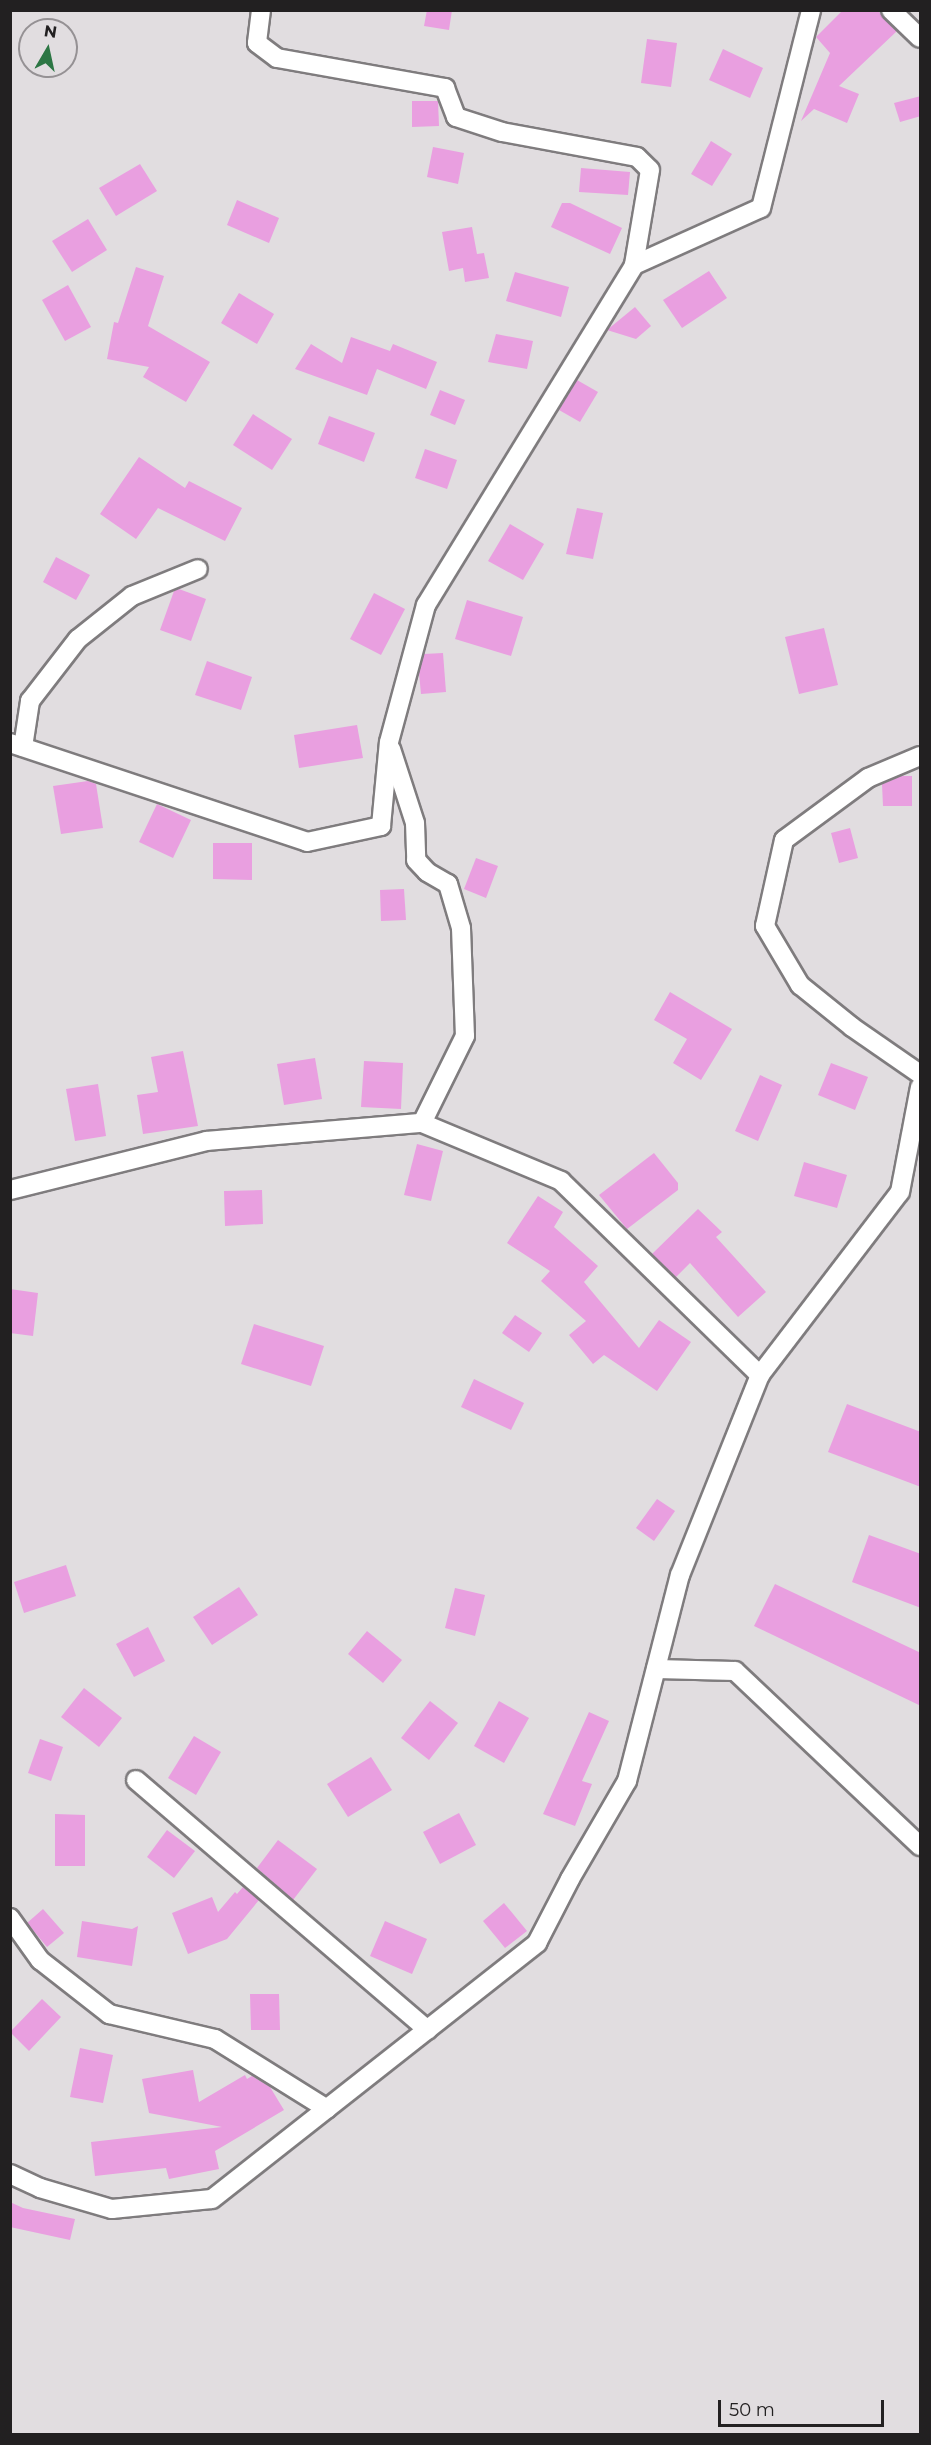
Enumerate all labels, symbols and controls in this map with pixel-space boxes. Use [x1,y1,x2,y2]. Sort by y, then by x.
north arrow [18,18,78,78]
text: N [43,21,58,42]
scale bar [721,2388,888,2426]
text: 50 m [729,2399,775,2421]

